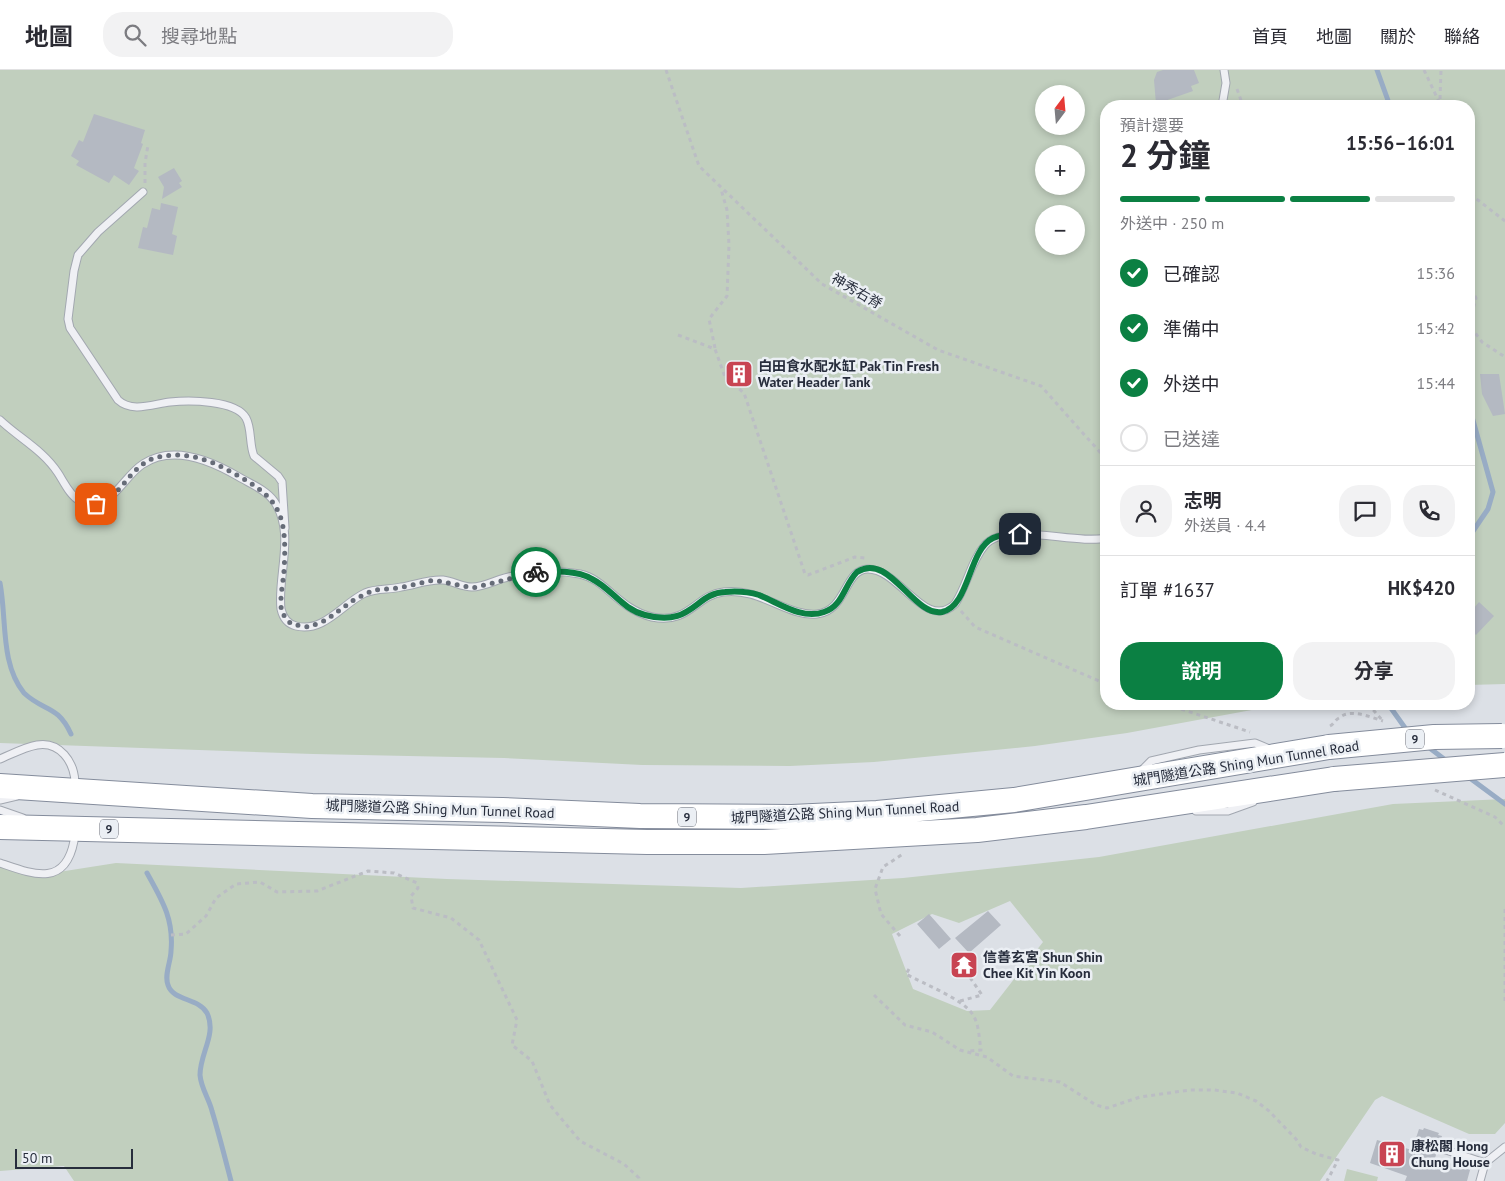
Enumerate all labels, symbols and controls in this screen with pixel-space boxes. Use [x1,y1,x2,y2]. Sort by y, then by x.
search box [103,12,453,57]
text: 地圖 [25,21,73,52]
icon: search [121,21,149,49]
text: 搜尋地點 [161,24,237,48]
text: 首頁 [1252,25,1288,48]
text: 地圖 [1316,25,1352,48]
text: 關於 [1380,25,1416,48]
text: 聯絡 [1444,25,1480,48]
north arrow [1035,85,1085,135]
map controls [1035,85,1085,255]
text: 預計還要 [1120,115,1184,135]
text: 15:56–16:01 [1346,131,1455,155]
text: 2 分鐘 [1120,134,1210,176]
button: + [1035,145,1085,195]
button: − [1035,205,1085,255]
text: 外送中 · 250 m [1120,213,1224,233]
icon: check [1120,259,1148,287]
text: 已確認 [1163,262,1220,286]
text: 15:36 [1417,263,1455,283]
street label: 神秀右脊 [828,269,886,313]
icon: check [1120,314,1148,342]
text: 準備中 [1163,317,1220,341]
text: 15:42 [1417,318,1455,338]
place label: 白田食水配水缸 Pak Tin Fresh Water Header Tank [758,357,939,391]
building icon: 白田食水配水缸 Pak Tin Fresh Water Header Tank [724,359,754,389]
icon: check [1120,369,1148,397]
text: 外送中 [1163,372,1220,396]
text: 15:44 [1417,373,1455,393]
text: 已送達 [1163,427,1220,451]
pin [75,483,117,525]
button: person [1120,485,1172,537]
button: chat [1339,485,1391,537]
button: phone [1403,485,1455,537]
text: 志明 [1184,488,1222,512]
icon: bag [82,490,110,518]
pin [999,513,1041,555]
text: 外送員 · 4.4 [1184,515,1266,535]
icon: home [1006,520,1034,548]
courier [511,547,561,597]
icon: bike [522,558,550,586]
text: HK$420 [1388,576,1455,600]
text: 訂單 #1637 [1120,578,1215,602]
button: 說明 [1120,642,1283,700]
button: 分享 [1293,642,1455,700]
road number: 9 [1406,730,1424,749]
street label: 城門隧道公路 Shing Mun Tunnel Road [1132,736,1360,790]
street label: 城門隧道公路 Shing Mun Tunnel Road [325,796,555,822]
street label: 城門隧道公路 Shing Mun Tunnel Road [730,797,960,827]
road number: 9 [678,808,696,826]
road number: 9 [100,820,118,839]
place label: 信善玄宮 Shun Shin Chee Kit Yin Koon [983,948,1103,982]
temple icon: 信善玄宮 Shun Shin Chee Kit Yin Koon [949,950,979,980]
place label: 康松閣 Hong Chung House [1411,1137,1490,1171]
building icon: 康松閣 Hong Chung House [1377,1139,1407,1169]
scale bar [15,1146,132,1169]
text: 50 m [22,1149,52,1167]

